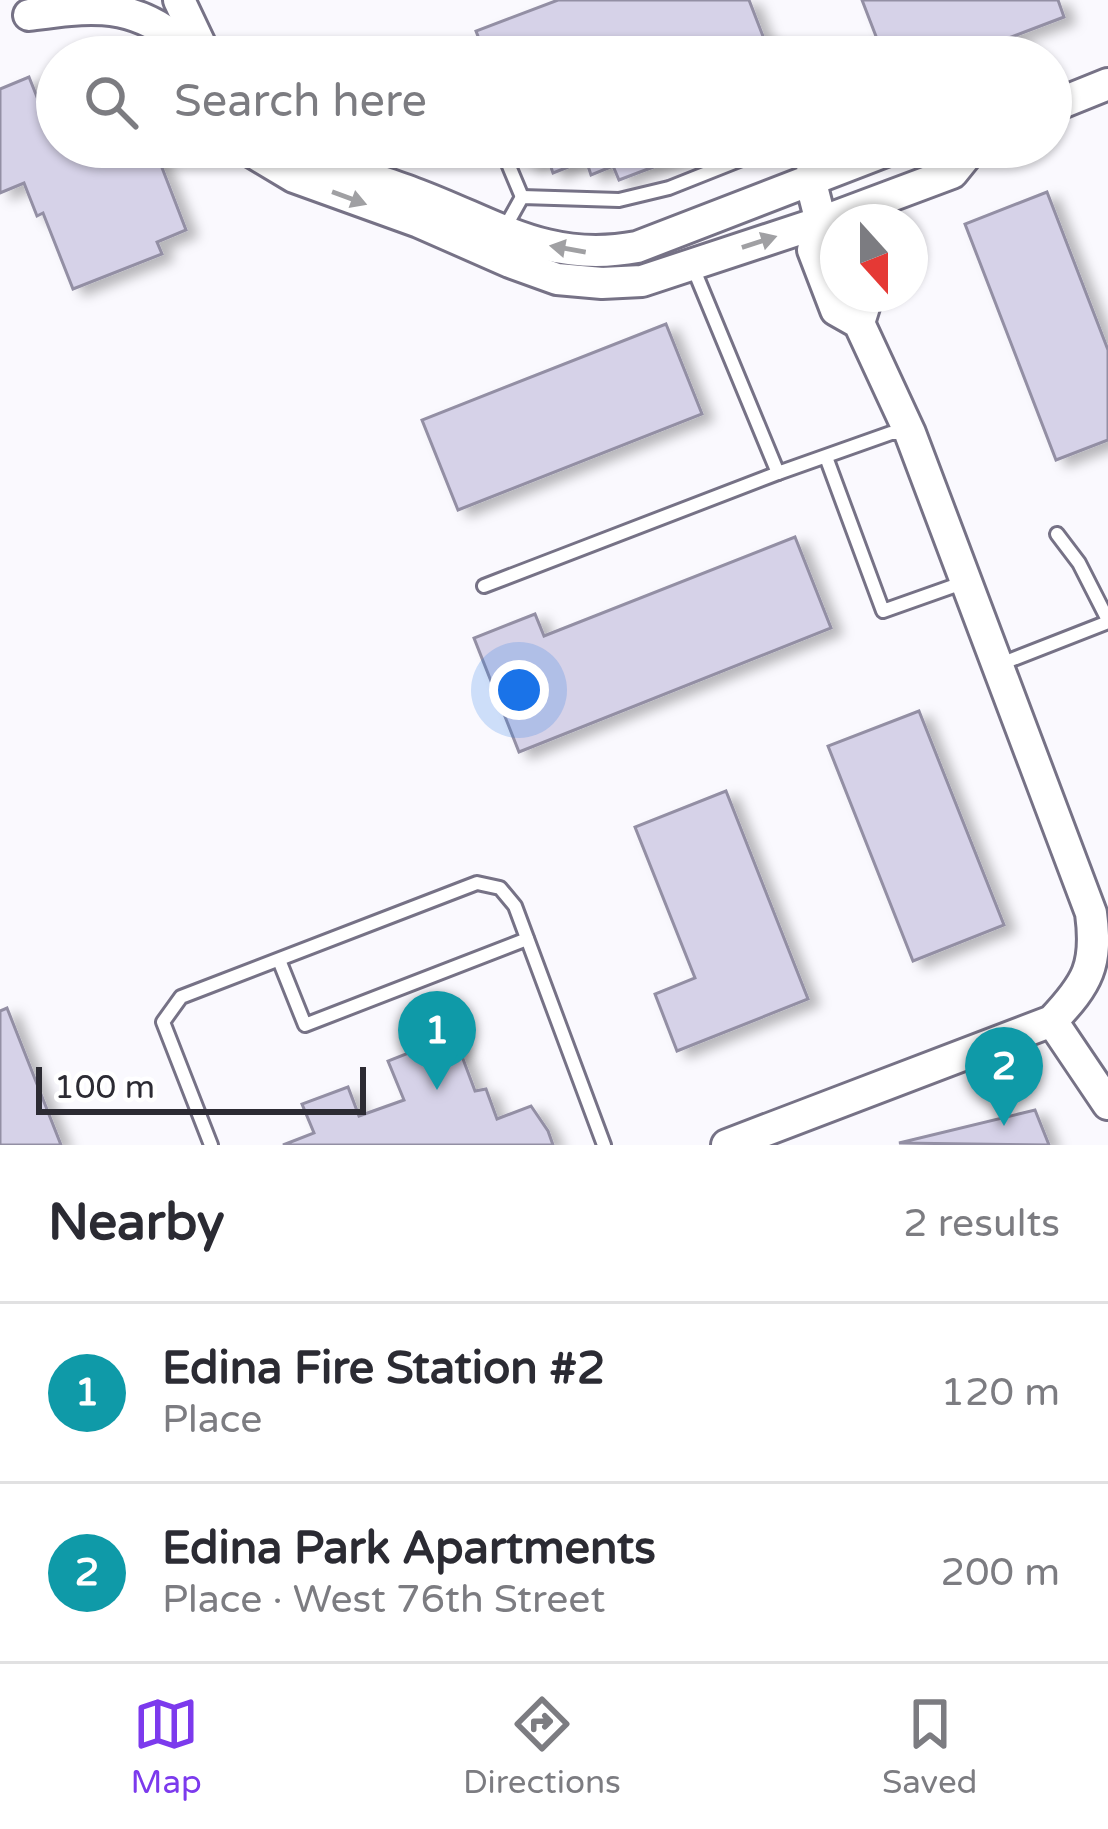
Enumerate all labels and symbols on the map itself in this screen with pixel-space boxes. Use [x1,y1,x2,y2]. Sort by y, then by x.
one-way arrow [331,189,367,208]
north arrow [820,204,928,312]
one-way arrow [741,232,778,251]
one-way arrow [549,240,586,259]
your location [489,660,549,720]
pin: 1 [398,991,476,1090]
pin: 2 [965,1027,1043,1126]
scale bar [36,1061,366,1114]

